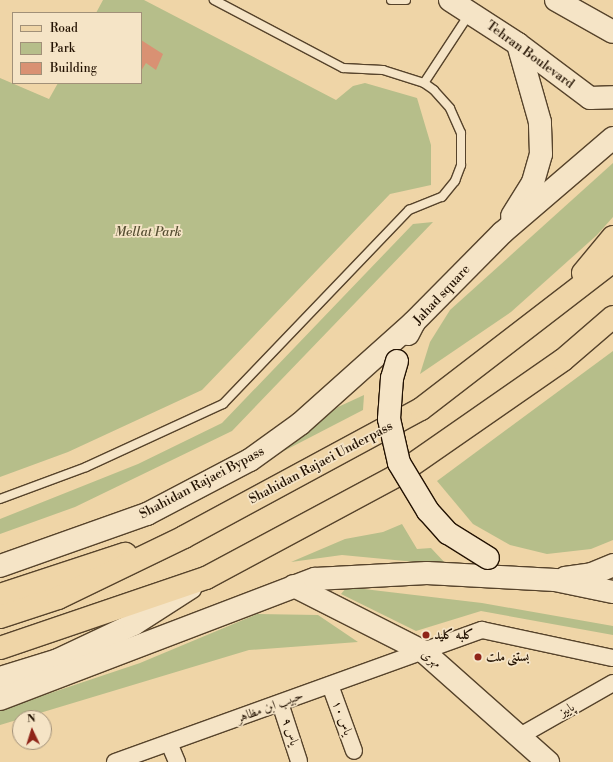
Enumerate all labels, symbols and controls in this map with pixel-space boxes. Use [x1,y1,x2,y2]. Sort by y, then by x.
legend [12,12,142,84]
street label: Tehran Boulevard [483,18,577,92]
text: Road [50,21,78,36]
text: Park [50,41,75,56]
text: Building [50,61,97,76]
park label: Mellat Park [115,224,181,240]
street label: Jahad square [410,262,474,328]
street label: Shahidan Rajaei Underpass [246,418,396,508]
street label: Shahidan Rajaei Bypass [137,443,267,523]
place label: کلبه کلید [434,627,474,643]
marker: کلبه کلید [421,630,431,640]
street label: مهری [418,646,444,672]
place label: بستنی ملت [486,649,529,665]
marker: بستنی ملت [473,652,483,662]
street label: حبیب ابن مظاهر [235,688,305,726]
street label: یاس ۱۰ [328,698,356,738]
street label: پاییز [557,699,577,721]
north arrow [12,710,52,750]
text: N [26,712,36,726]
street label: یاس ۹ [278,716,302,748]

